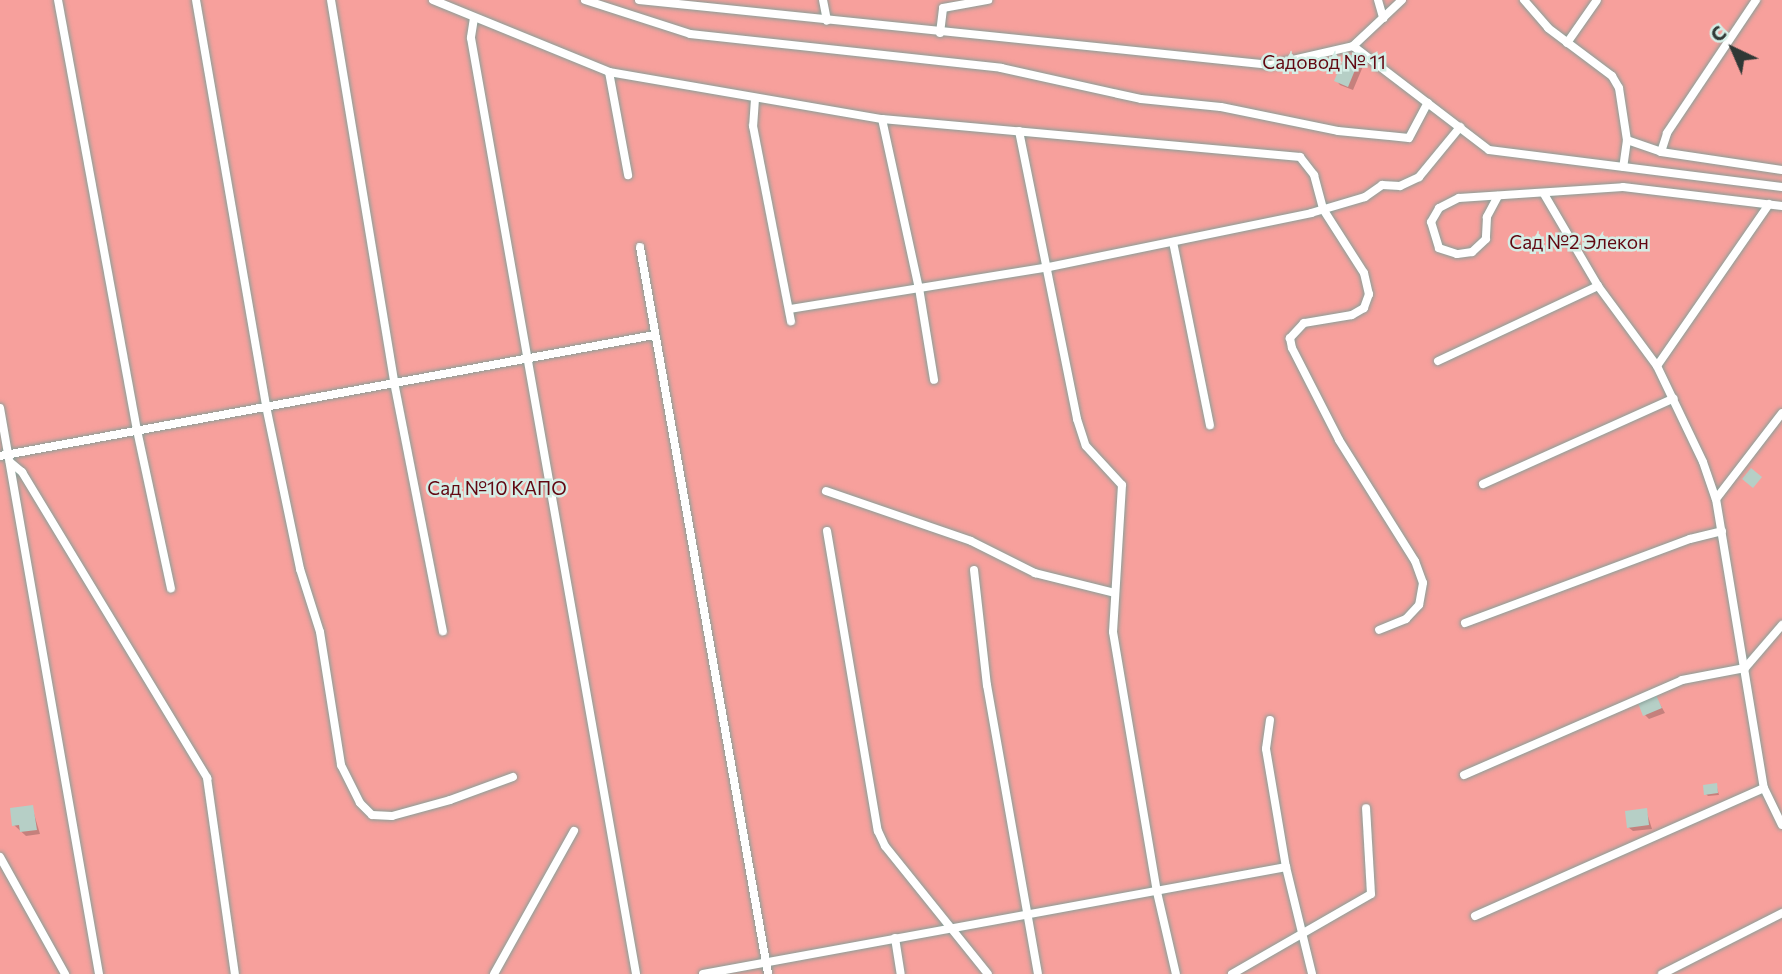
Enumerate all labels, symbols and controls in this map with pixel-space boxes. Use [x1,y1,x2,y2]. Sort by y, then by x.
north arrow [1698,14,1768,84]
text: С [1705,21,1731,46]
park label: Садовод № 11 [1262,51,1386,73]
park label: Сад №2 Элекон [1509,231,1649,253]
park label: Сад №10 КАПО [427,477,567,499]

